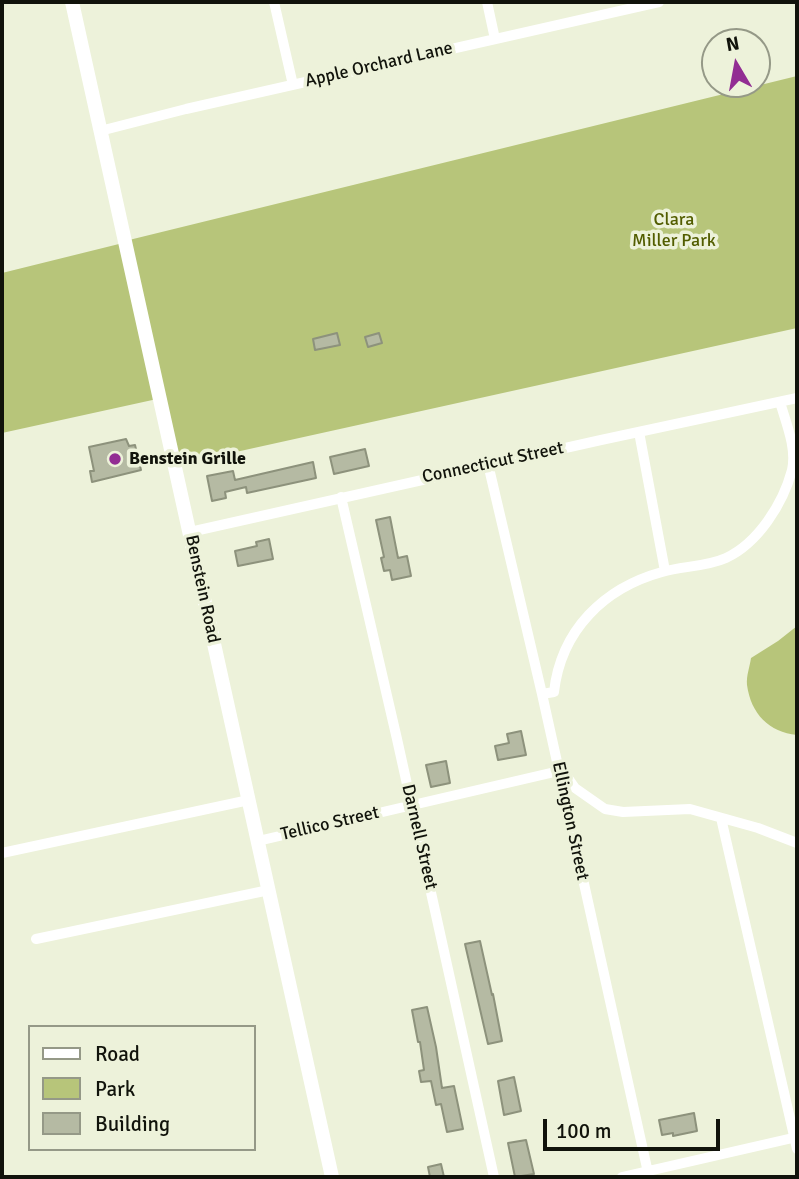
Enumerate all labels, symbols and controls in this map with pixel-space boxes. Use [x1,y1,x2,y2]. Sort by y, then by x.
north arrow [701,28,771,98]
text: N [724,31,741,57]
street label: Apple Orchard Lane [303,38,455,92]
park label: Clara Miller Park [632,209,716,252]
street label: Connecticut Street [420,437,566,489]
place label: Benstein Grille [129,448,246,470]
marker: Benstein Grille [107,451,123,467]
street label: Benstein Road [180,533,224,645]
street label: Ellington Street [547,760,593,882]
street label: Darnell Street [396,782,442,892]
street label: Tellico Street [279,802,381,846]
legend [28,1025,256,1151]
text: Road [95,1041,140,1067]
text: Park [95,1076,135,1102]
scale bar [547,1106,724,1150]
text: Building [95,1111,170,1137]
text: 100 m [556,1118,611,1144]

